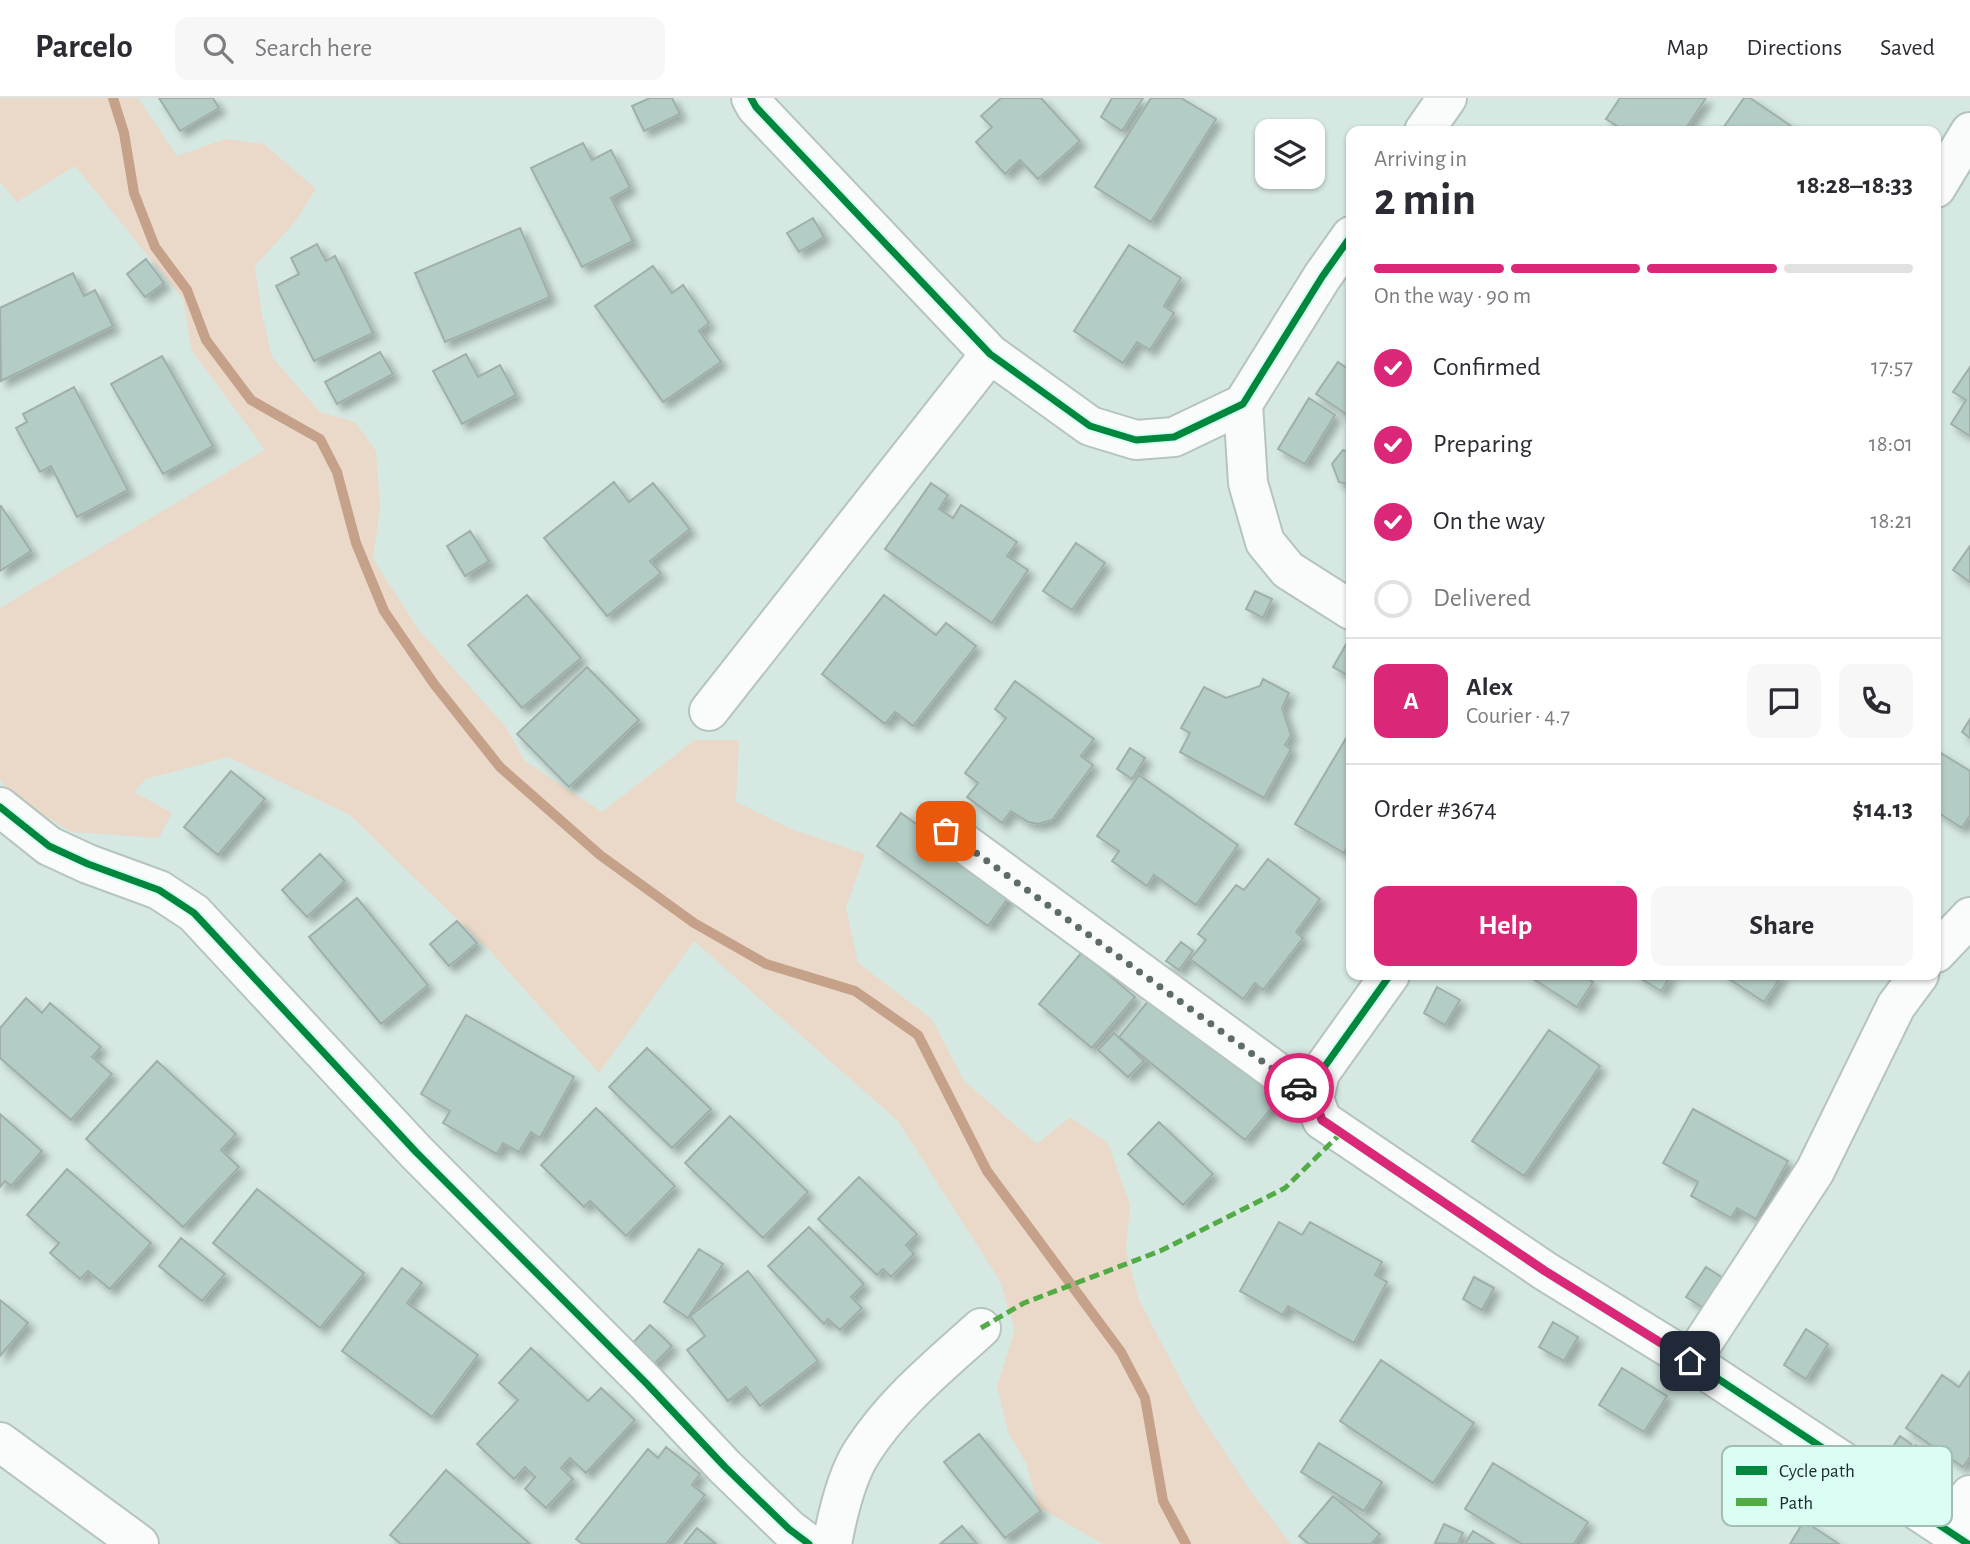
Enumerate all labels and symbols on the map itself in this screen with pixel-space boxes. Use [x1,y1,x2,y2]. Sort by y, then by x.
pin [916,801,976,861]
courier [1264,1053,1334,1123]
pin [1660,1331,1720,1391]
legend [1722,1446,1952,1526]
text: Cycle path [1779,1462,1855,1481]
text: Path [1779,1494,1813,1513]

